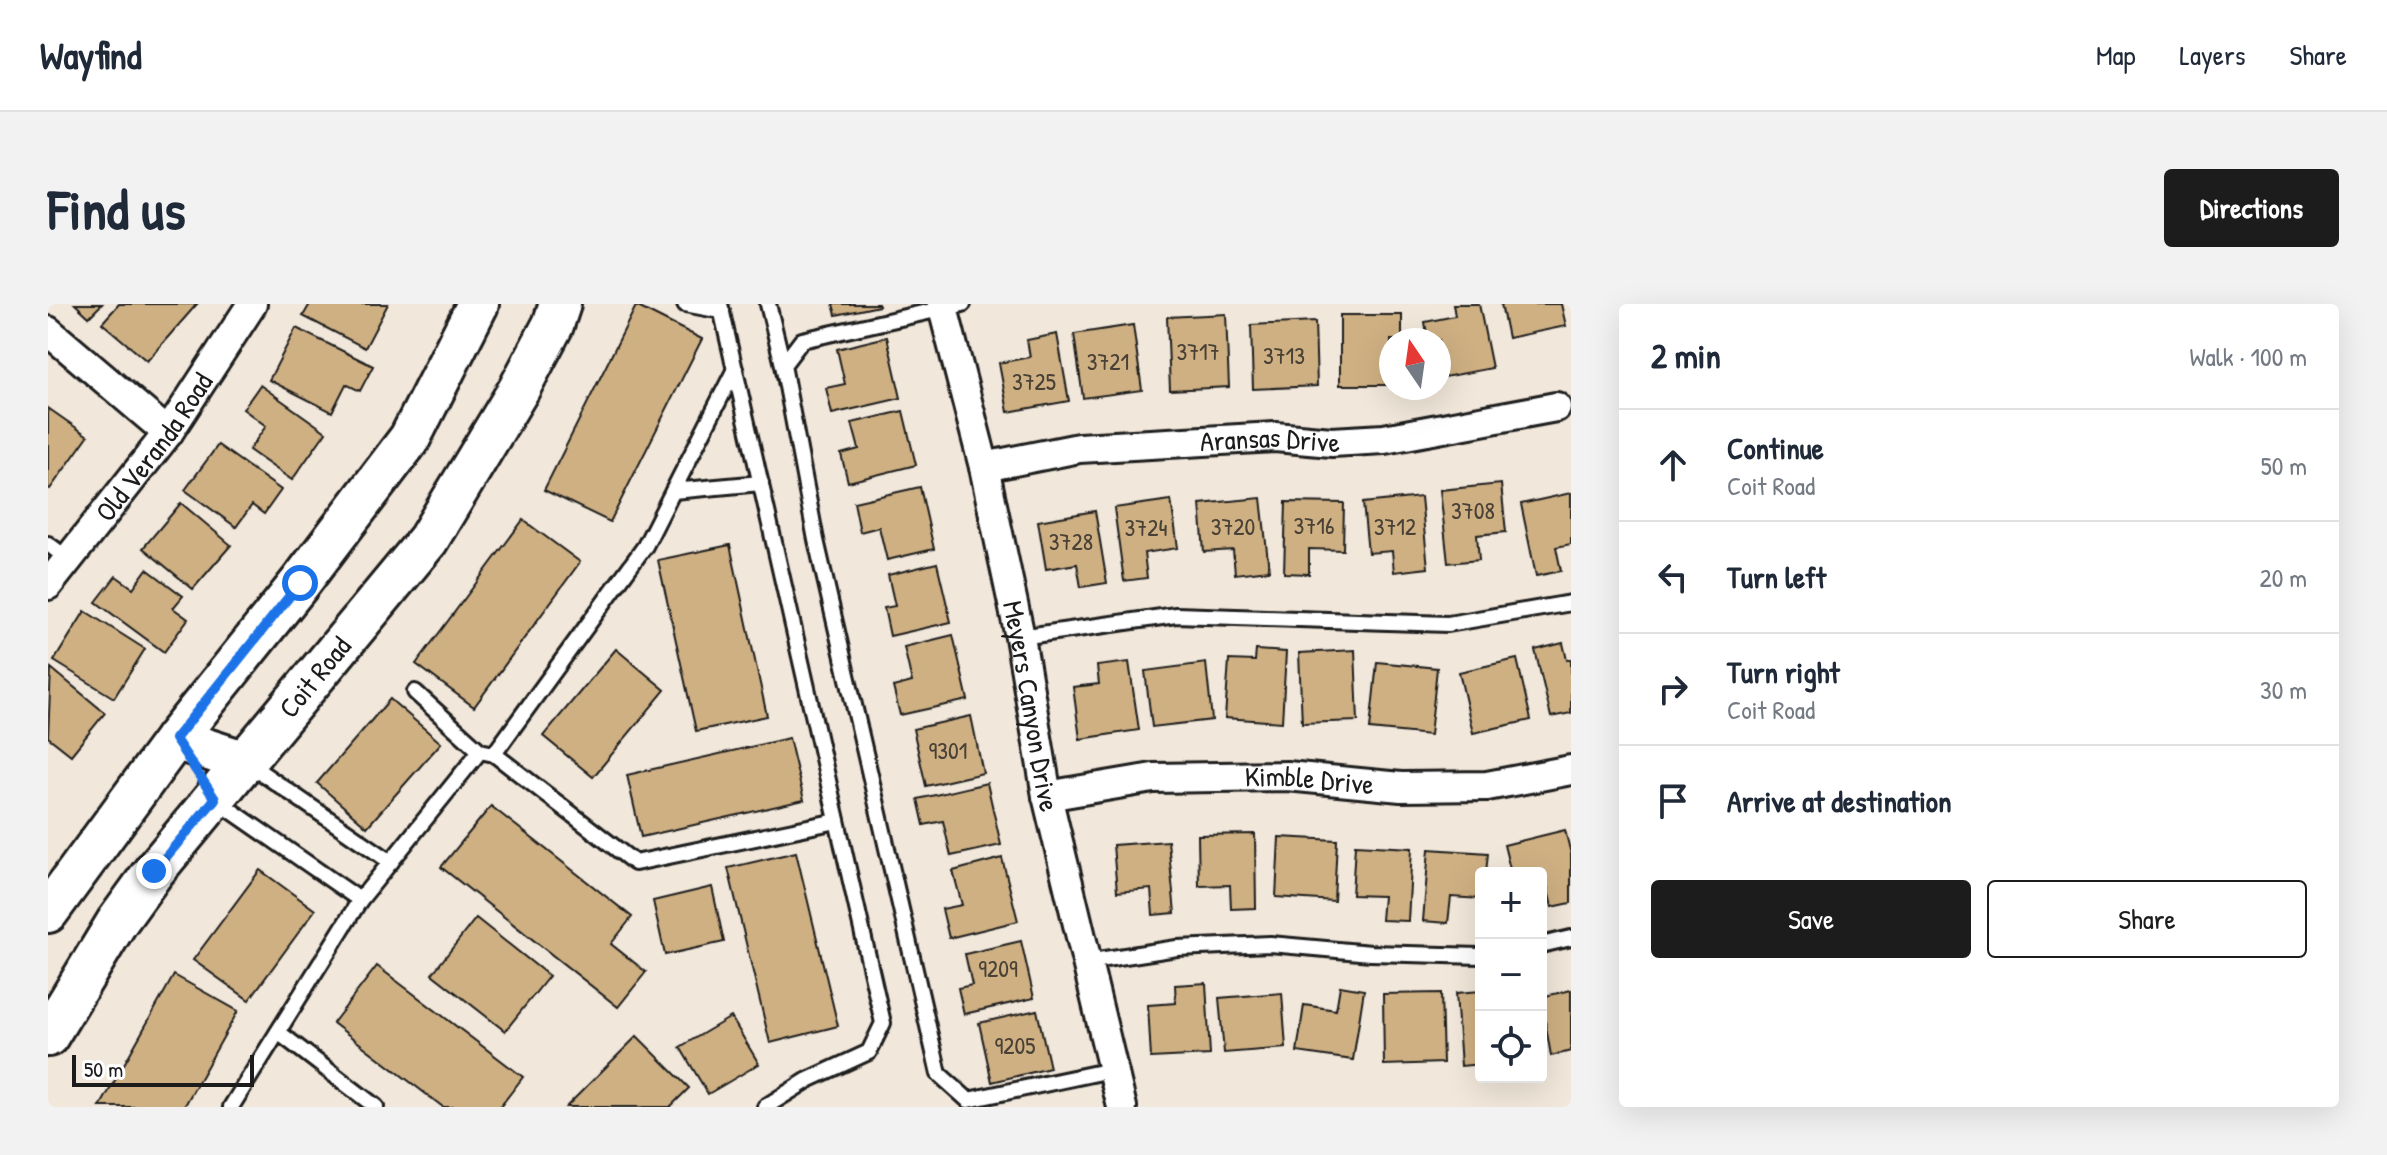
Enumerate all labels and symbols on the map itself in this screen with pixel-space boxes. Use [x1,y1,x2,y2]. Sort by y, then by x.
north arrow [1379,328,1451,400]
house number: 3717 [1176,335,1220,367]
house number: 3713 [1263,339,1305,371]
house number: 3721 [1087,345,1129,377]
street label: Old Veranda Road [86,365,221,529]
house number: 3725 [1012,365,1056,397]
street label: Aransas Drive [1199,418,1341,461]
house number: 3708 [1451,494,1495,526]
house number: 3716 [1294,509,1334,541]
house number: 3720 [1211,510,1255,542]
house number: 3712 [1374,510,1416,542]
house number: 3724 [1125,511,1167,543]
house number: 3728 [1049,525,1093,557]
route start [282,565,318,601]
street label: Meyers Canyon Drive [994,597,1069,815]
street label: Coit Road [270,628,359,726]
house number: 9301 [928,734,968,766]
street label: Kimble Drive [1245,757,1376,803]
route end [136,853,172,889]
house number: 9209 [978,952,1018,984]
house number: 9205 [995,1029,1035,1061]
scale bar [72,1051,254,1087]

